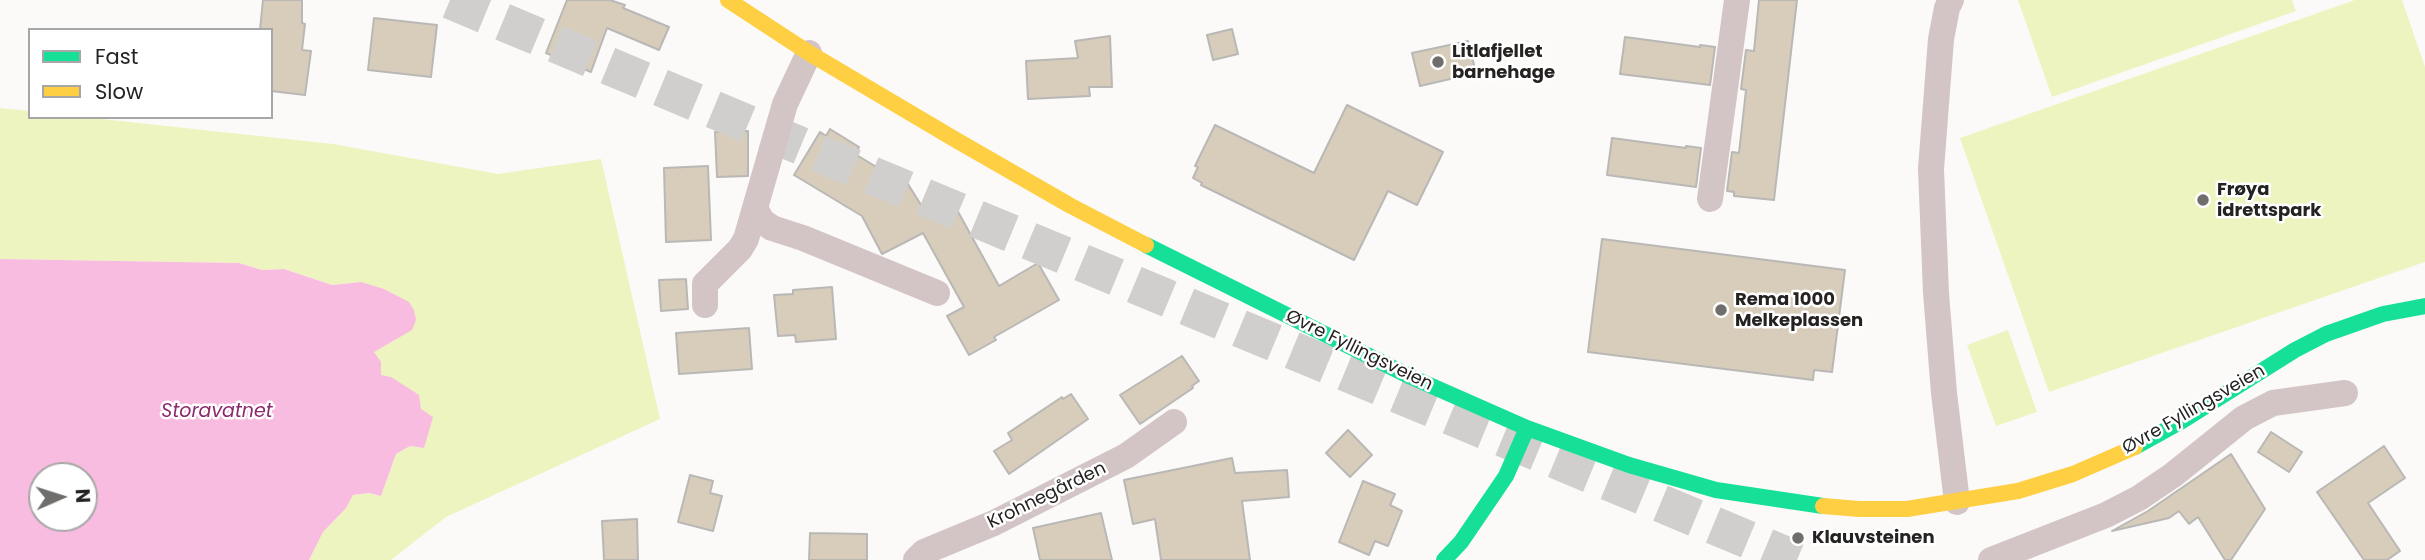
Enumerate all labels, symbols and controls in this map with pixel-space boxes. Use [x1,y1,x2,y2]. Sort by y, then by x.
legend [28,28,273,119]
place label: Litlafjellet barnehage [1452,41,1555,84]
text: Fast [95,42,138,71]
marker: Litlafjellet barnehage [1430,54,1446,70]
text: Slow [95,77,143,106]
place label: Frøya idrettspark [2217,179,2321,222]
marker: Frøya idrettspark [2195,192,2211,208]
place label: Rema 1000 Melkeplassen [1735,289,1863,332]
marker: Rema 1000 Melkeplassen [1713,302,1729,318]
street label: Øvre Fyllingsveien [1282,306,1436,396]
street label: Øvre Fyllingsveien [2119,360,2269,460]
water label: Storavatnet [161,401,273,423]
street label: Krohnegården [984,458,1110,534]
north arrow [28,462,98,532]
text: N [69,488,96,504]
place label: Klauvsteinen [1812,527,1935,549]
marker: Klauvsteinen [1790,530,1806,546]

